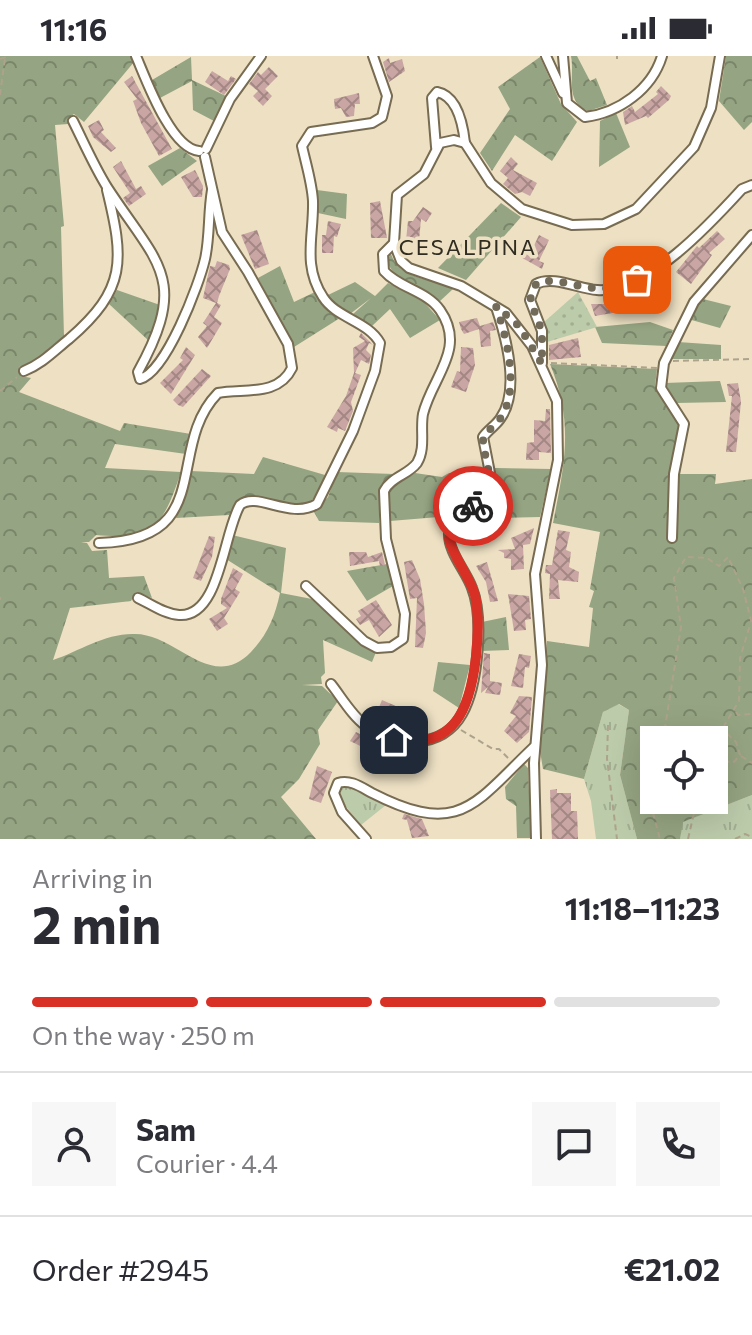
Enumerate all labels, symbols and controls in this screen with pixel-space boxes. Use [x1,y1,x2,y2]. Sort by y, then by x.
text: 11:16 [40,10,107,47]
district label: CESALPINA [399,233,537,260]
pin [603,246,671,314]
icon: bag [615,258,659,302]
courier [433,466,513,546]
icon: bike [451,484,495,528]
pin [360,706,428,774]
icon: home [372,718,416,762]
map controls [640,726,728,814]
button: locate [640,726,728,814]
text: Arriving in [32,862,153,893]
text: 11:18–11:23 [565,889,720,926]
text: 2 min [32,891,161,955]
text: On the way · 250 m [32,1019,255,1050]
button: person [32,1102,116,1186]
button: chat [532,1102,616,1186]
button: phone [636,1102,720,1186]
text: Sam [136,1110,196,1147]
text: Courier · 4.4 [136,1147,278,1178]
text: Order #2945 [32,1250,209,1287]
text: €21.02 [624,1250,720,1287]

